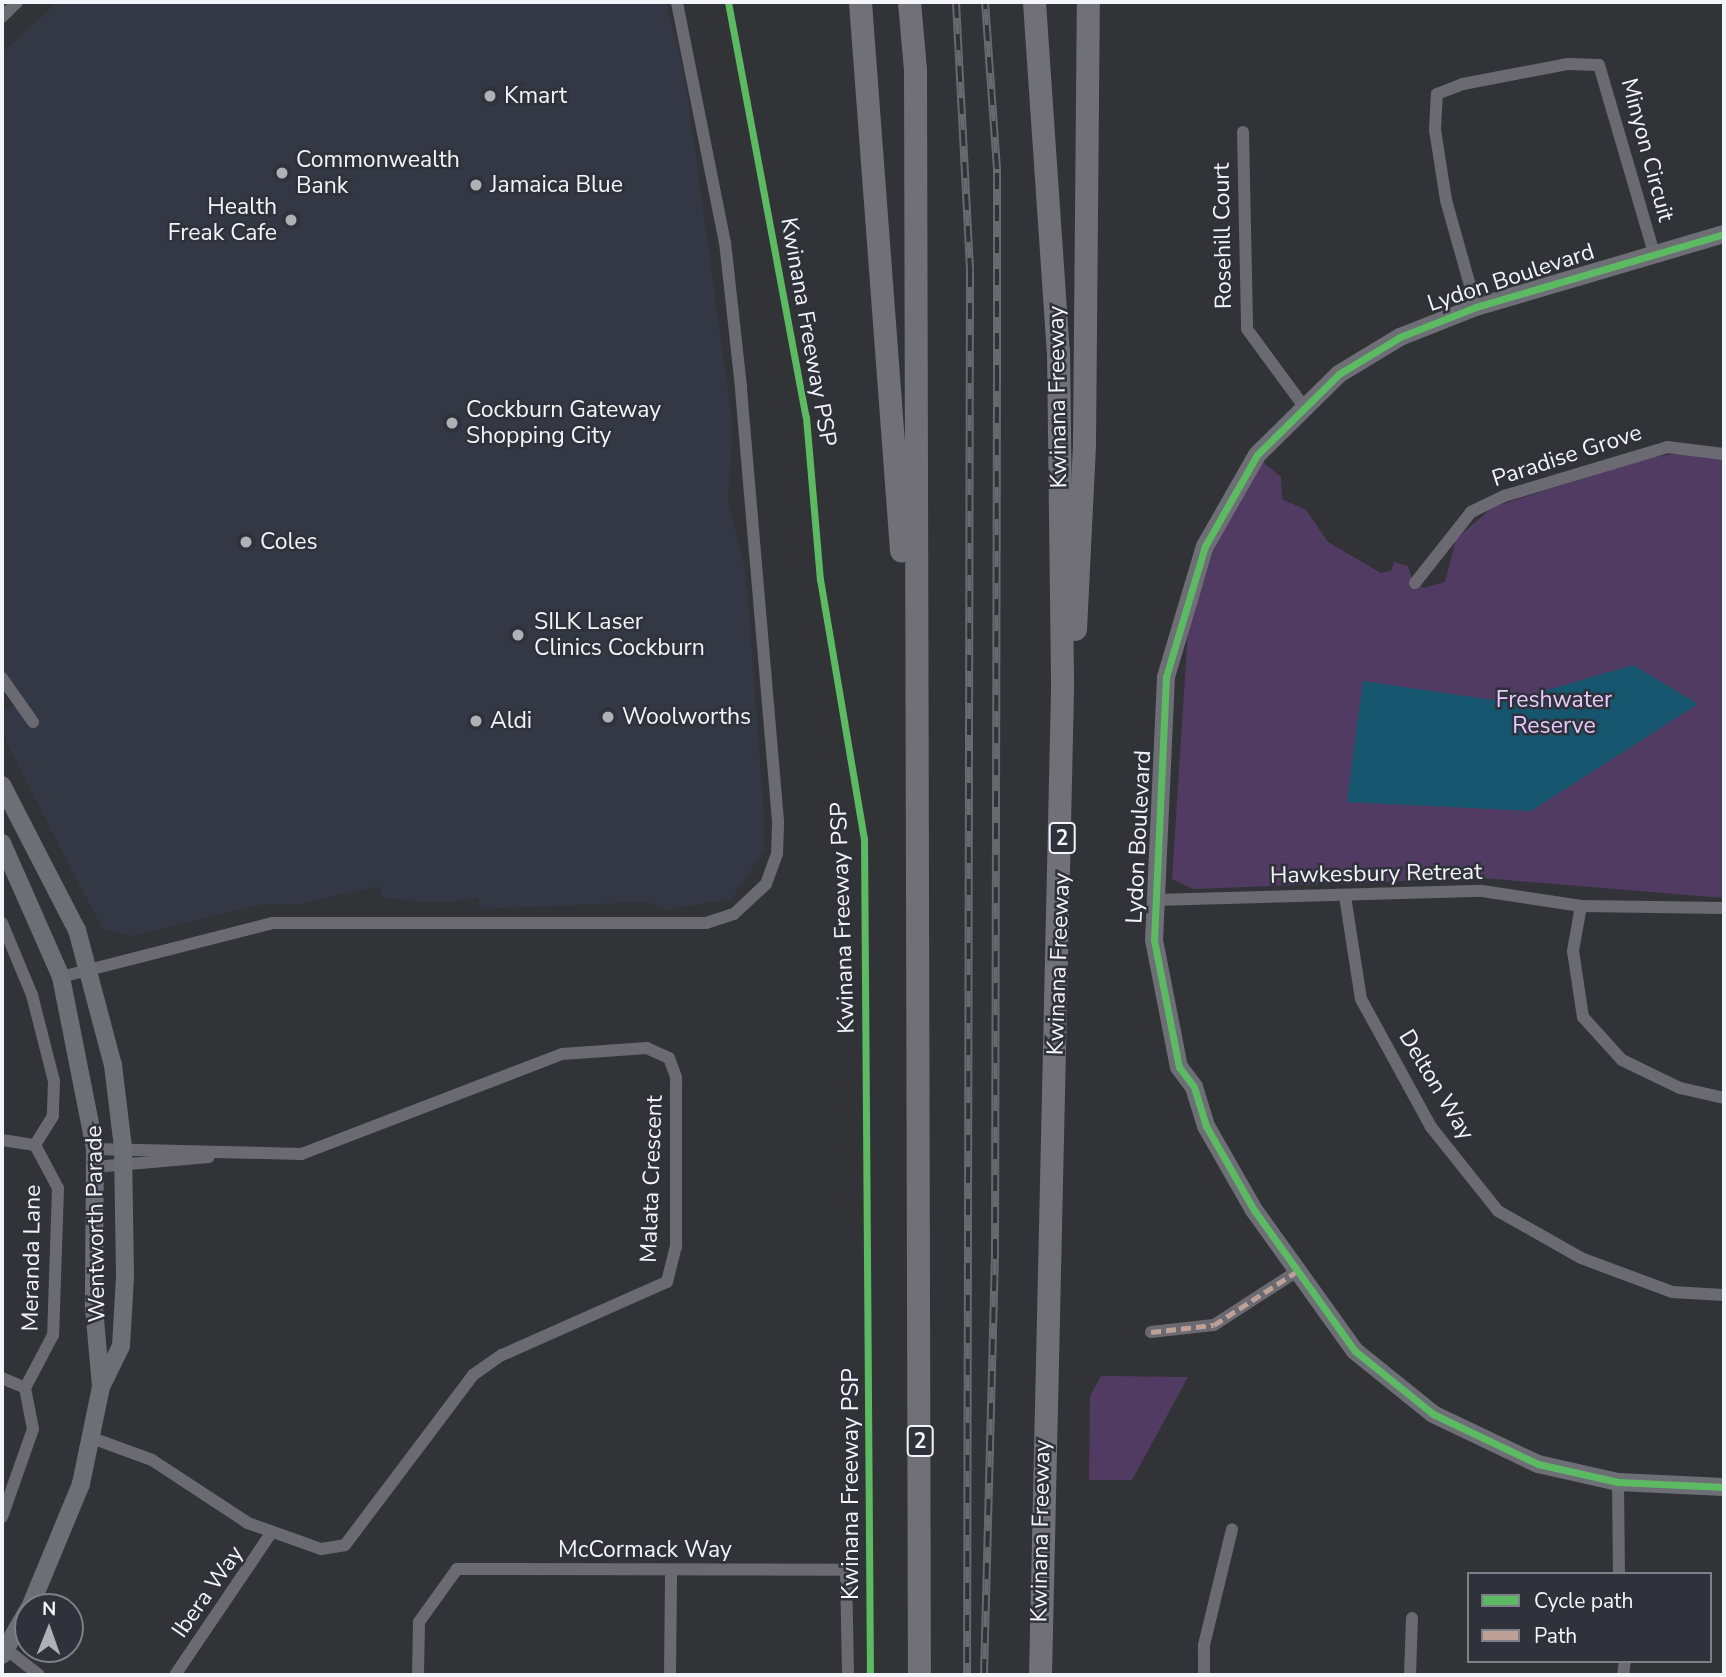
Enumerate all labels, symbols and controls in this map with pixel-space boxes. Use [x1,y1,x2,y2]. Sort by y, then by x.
street label: Minyon Circuit [1615,75,1679,225]
place label: Kmart [504,82,567,110]
marker: Kmart [482,88,498,104]
place label: Commonwealth Bank [296,146,460,200]
street label: Rosehill Court [1208,163,1238,309]
marker: Commonwealth Bank [274,165,290,181]
place label: Jamaica Blue [490,171,623,199]
marker: Jamaica Blue [468,177,484,193]
place label: Health Freak Cafe [168,193,277,247]
marker: Health Freak Cafe [283,212,299,228]
street label: Kwinana Freeway PSP [774,215,842,449]
street label: Lydon Boulevard [1424,238,1598,318]
street label: Kwinana Freeway [1043,305,1073,489]
place label: Cockburn Gateway Shopping City [466,396,661,450]
marker: Cockburn Gateway Shopping City [444,415,460,431]
street label: Paradise Grove [1489,419,1645,493]
place label: Coles [260,528,317,556]
marker: Coles [238,534,254,550]
place label: SILK Laser Clinics Cockburn [534,608,705,662]
marker: SILK Laser Clinics Cockburn [508,625,528,645]
park label: Freshwater Reserve [1496,686,1612,740]
place label: Woolworths [622,703,751,731]
place label: Aldi [490,707,532,735]
marker: Woolworths [600,709,616,725]
marker: Aldi [468,713,484,729]
street label: Lydon Boulevard [1121,750,1157,924]
street label: Kwinana Freeway PSP [825,802,861,1034]
road number: 2 [1048,820,1076,856]
street label: Hawkesbury Retreat [1270,858,1482,890]
street label: Kwinana Freeway [1042,872,1076,1056]
street label: Delton Way [1392,1025,1480,1145]
street label: Malata Crescent [635,1095,669,1263]
street label: Wentworth Parade [80,1125,112,1323]
street label: Meranda Lane [17,1184,47,1332]
street label: Kwinana Freeway PSP [837,1368,865,1600]
road number: 2 [906,1424,934,1458]
street label: Kwinana Freeway [1026,1439,1056,1623]
street label: McCormack Way [558,1536,732,1564]
street label: Ibera Way [166,1541,250,1643]
legend [1467,1572,1712,1663]
text: Cycle path [1534,1587,1633,1615]
north arrow [14,1593,84,1663]
text: N [42,1596,57,1622]
text: Path [1534,1622,1577,1650]

